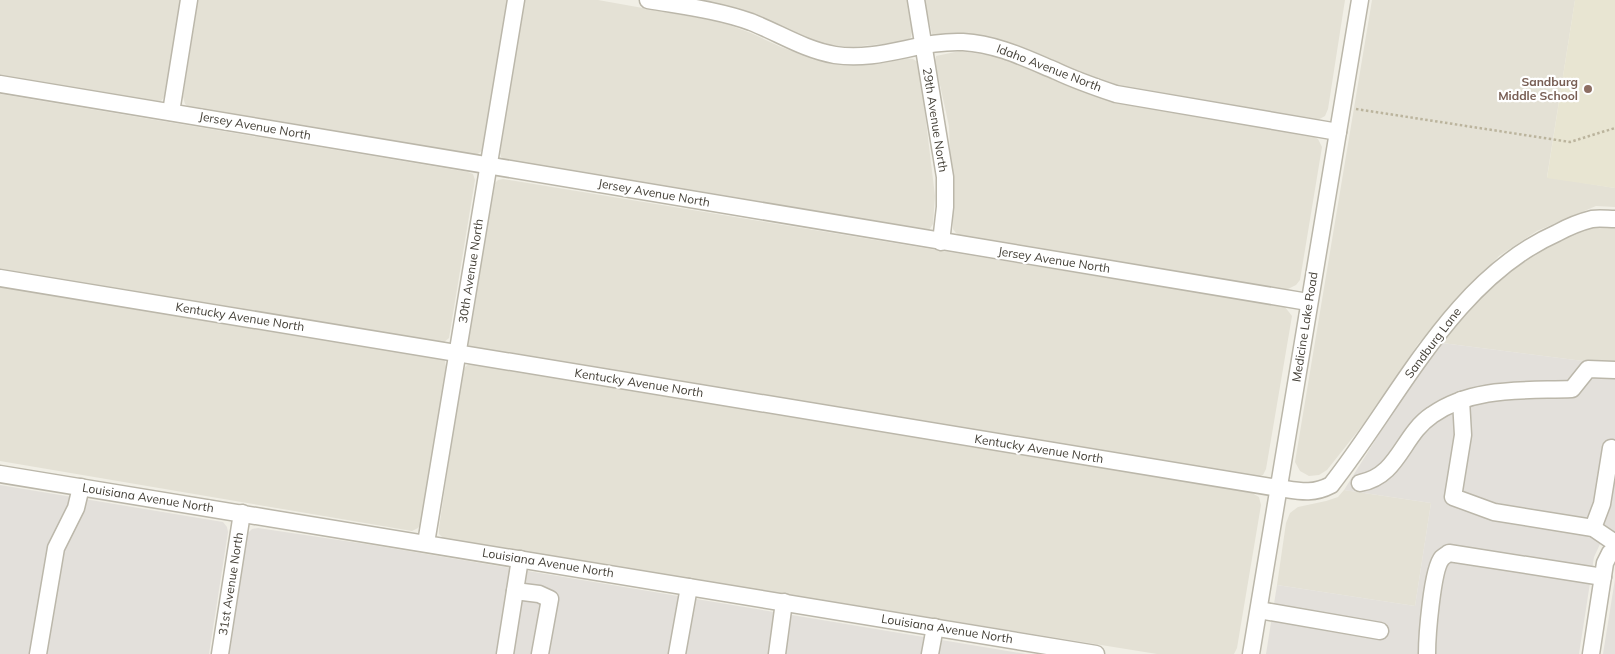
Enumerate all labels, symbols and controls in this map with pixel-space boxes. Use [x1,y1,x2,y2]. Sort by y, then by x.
street label: Idaho Avenue North [995,41,1104,94]
street label: 29th Avenue North [920,67,951,173]
place label: Sandburg Middle School [1498,74,1578,103]
marker: Sandburg Middle School [1582,83,1594,95]
street label: Jersey Avenue North [198,108,312,143]
street label: Jersey Avenue North [597,175,711,210]
street label: 30th Avenue North [455,218,486,324]
street label: Jersey Avenue North [997,243,1111,276]
street label: Medicine Lake Road [1288,271,1321,383]
street label: Kentucky Avenue North [175,299,306,334]
street label: Sandburg Lane [1401,304,1464,381]
street label: Kentucky Avenue North [574,365,705,400]
street label: Kentucky Avenue North [974,431,1105,466]
street label: Louisiana Avenue North [81,480,215,515]
street label: 31st Avenue North [215,531,246,637]
street label: Louisiana Avenue North [481,545,615,580]
street label: Louisiana Avenue North [880,611,1014,646]

